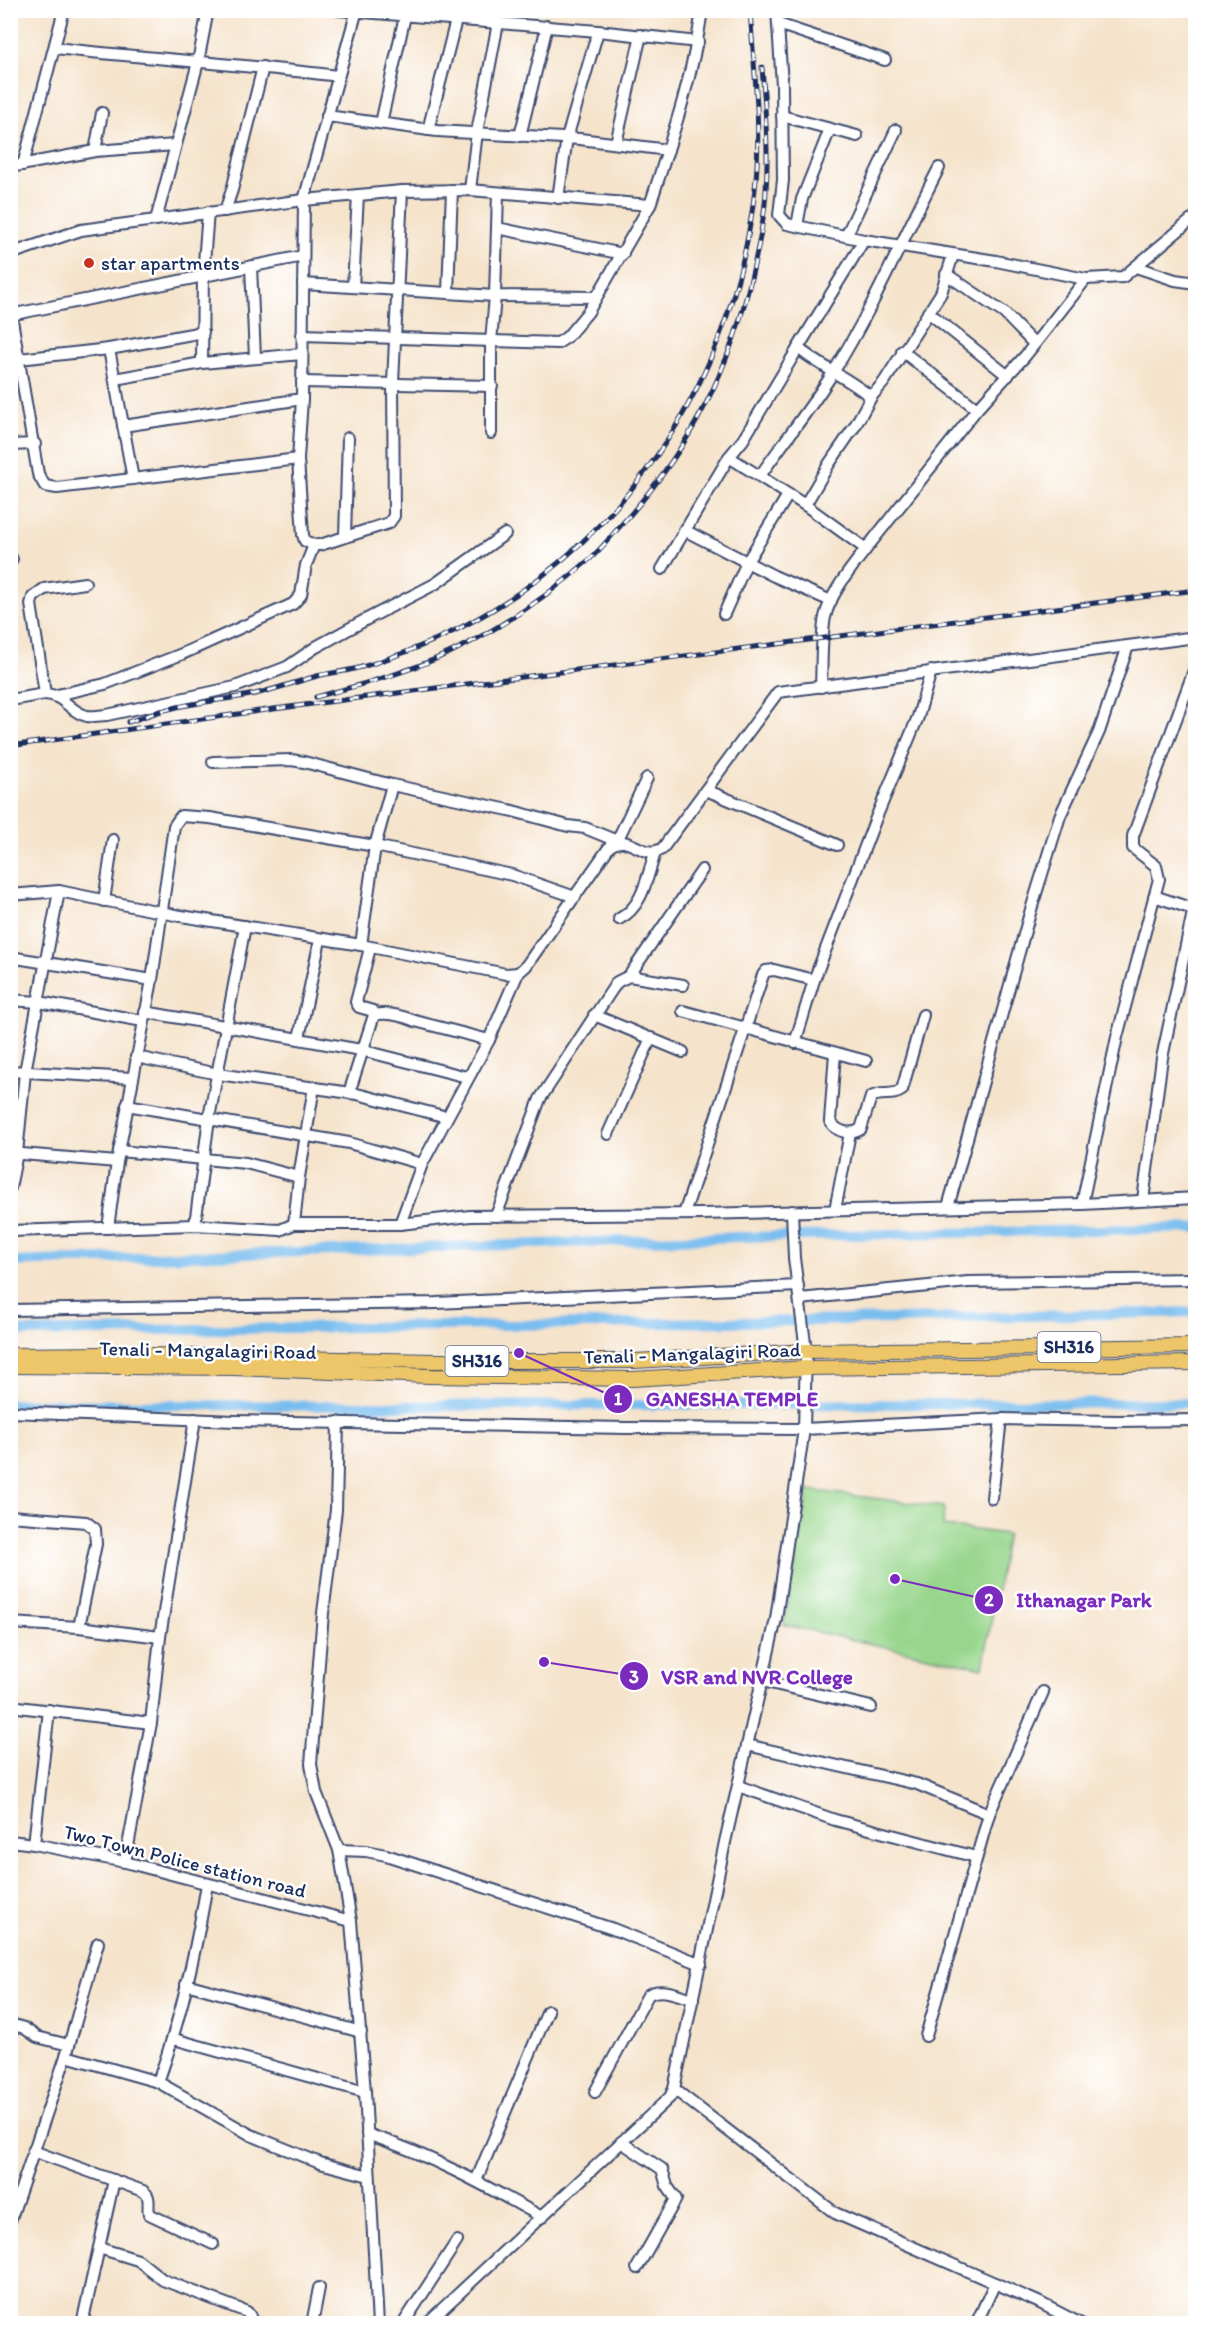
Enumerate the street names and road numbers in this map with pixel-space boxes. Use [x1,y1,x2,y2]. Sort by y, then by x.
road number: SH316 [1038,1332,1100,1362]
street label: Tenali - Mangalagiri Road [99,1336,317,1364]
street label: Tenali - Mangalagiri Road [583,1337,801,1369]
road number: SH316 [446,1346,508,1376]
street label: Two Town Police station road [61,1819,309,1903]

